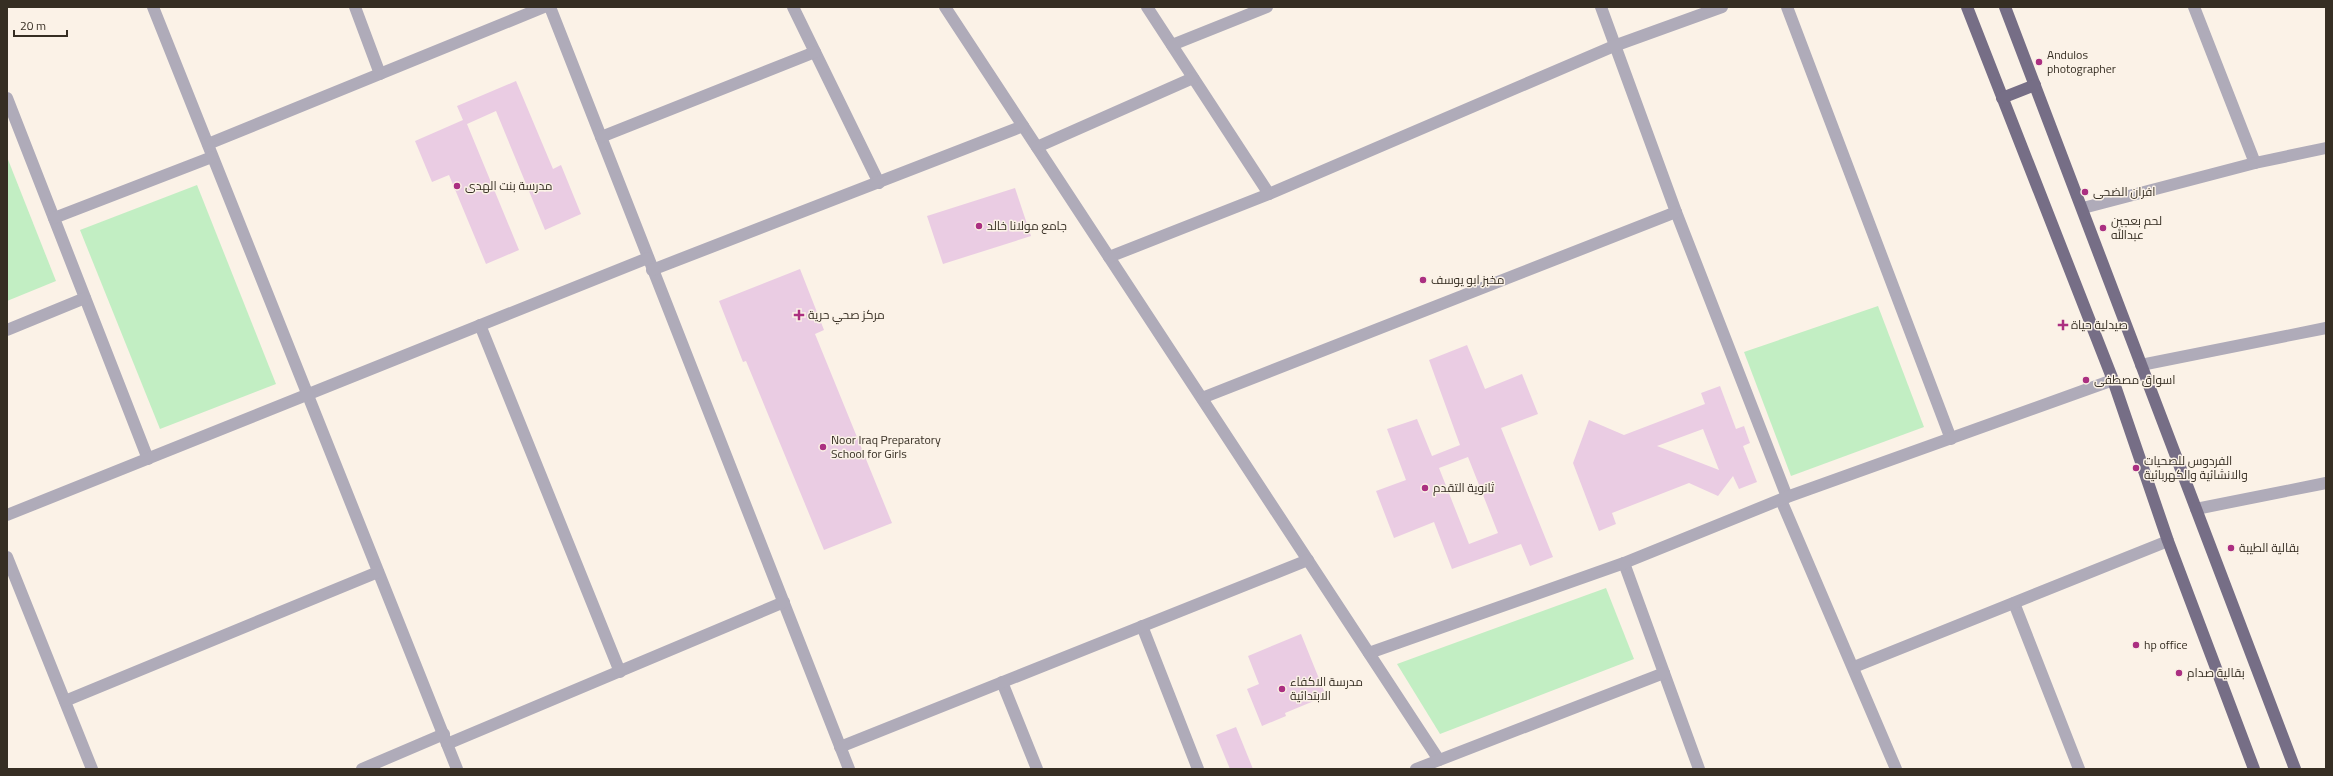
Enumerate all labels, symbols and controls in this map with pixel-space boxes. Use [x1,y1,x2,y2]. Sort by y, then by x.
scale bar [14,12,67,38]
text: 20 m [20,16,46,35]
place label: Andulos photographer [2047,45,2116,78]
marker: Andulos photographer [2034,57,2044,67]
place label: مدرسة بنت الهدی [465,176,553,195]
marker: مدرسة بنت الهدی [452,181,462,191]
place label: افران الضحى [2093,182,2156,201]
marker: افران الضحى [2080,187,2090,197]
place label: لحم بعجين عبدالله [2111,211,2162,244]
place label: جامع مولانا خالد [987,216,1067,235]
marker: جامع مولانا خالد [974,221,984,231]
marker: لحم بعجين عبدالله [2098,223,2108,233]
place label: مخبز ابو يوسف [1431,270,1504,289]
marker: مخبز ابو يوسف [1418,275,1428,285]
place label: مركز صحي حرية [808,305,885,325]
marker: مركز صحي حرية [793,309,805,321]
place label: صيدلية حياة [2071,315,2128,334]
marker: صيدلية حياة [2058,320,2068,330]
place label: اسواق مصطفى [2094,370,2176,389]
marker: اسواق مصطفى [2081,375,2091,385]
place label: Noor Iraq Preparatory School for Girls [831,430,941,463]
marker: Noor Iraq Preparatory School for Girls [818,442,828,452]
place label: الفردوس للصحيات والانشائية والكهربائية [2144,451,2248,484]
marker: الفردوس للصحيات والانشائية والكهربائية [2131,463,2141,473]
place label: ثانوية التقدم [1433,478,1495,497]
marker: ثانوية التقدم [1420,483,1430,493]
place label: بقالية الطيبة [2239,538,2299,557]
marker: بقالية الطيبة [2226,543,2236,553]
place label: hp office [2144,635,2188,654]
marker: hp office [2131,640,2141,650]
place label: بقالية صدام [2187,663,2245,682]
marker: بقالية صدام [2174,668,2184,678]
place label: مدرسة الاكفاء الابتدائية [1290,672,1363,705]
marker: مدرسة الاكفاء الابتدائية [1277,684,1287,694]

